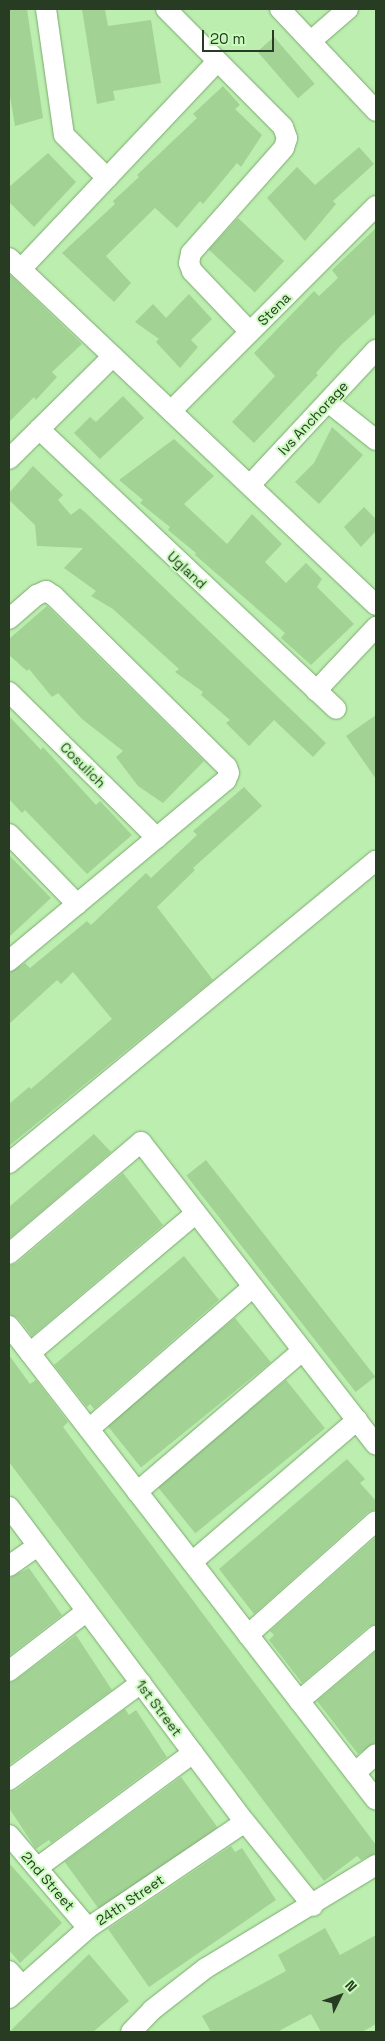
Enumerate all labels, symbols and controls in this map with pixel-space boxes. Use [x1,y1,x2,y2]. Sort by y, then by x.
scale bar [205,20,278,52]
text: 20 m [210,29,245,48]
street label: Stena [254,289,294,329]
street label: Ivs Anchorage [274,378,352,458]
street label: Ugland [164,548,210,592]
street label: Cosulich [57,739,109,791]
street label: 1st Street [132,1677,186,1739]
street label: 2nd Street [18,1848,78,1914]
street label: 24th Street [93,1871,167,1929]
north arrow [315,1971,365,2021]
text: N [341,1976,361,1995]

